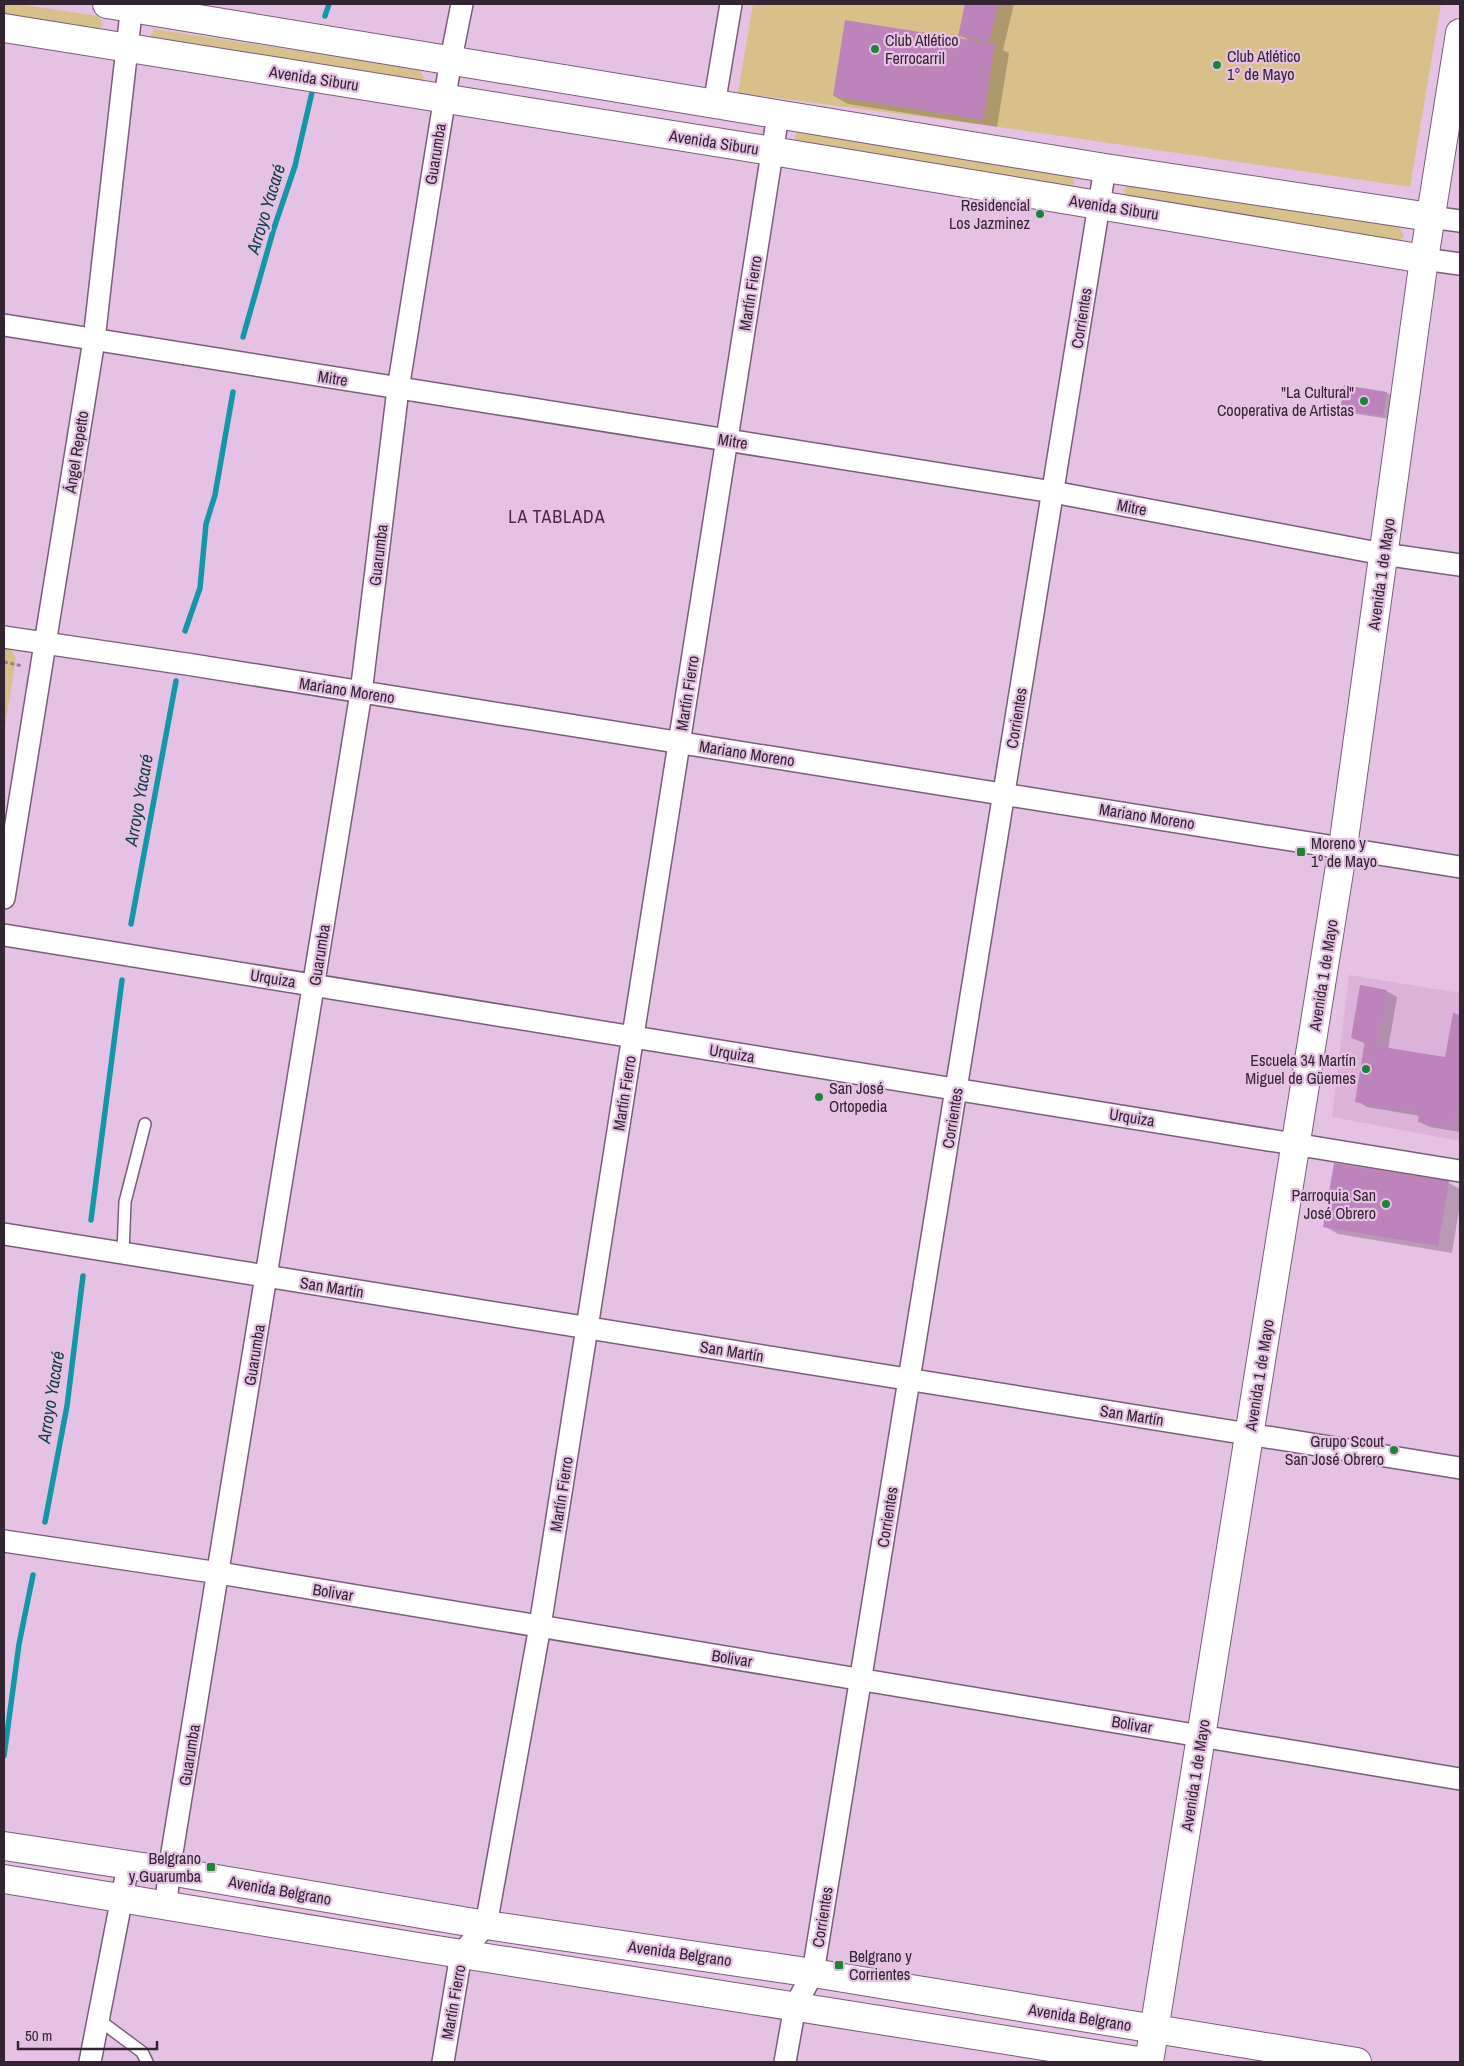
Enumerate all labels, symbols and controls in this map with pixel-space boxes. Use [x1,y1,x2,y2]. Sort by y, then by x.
place label: Club Atlético Ferrocarril [885,29,959,69]
marker: Club Atlético Ferrocarril [869,43,881,55]
place label: Club Atlético 1° de Mayo [1227,45,1301,85]
marker: Club Atlético 1° de Mayo [1211,59,1223,71]
street label: Avenida Siburu [267,60,360,96]
street label: Guarumba [419,121,451,186]
street label: Avenida Siburu [667,124,760,160]
water label: Arroyo Yacaré [240,161,291,258]
street label: Avenida Siburu [1067,189,1160,225]
place label: Residencial Los Jazminez [949,194,1030,234]
marker: Residencial Los Jazminez [1034,208,1046,220]
street label: Martín Fierro [733,254,767,332]
street label: Corrientes [1065,286,1097,350]
street label: Mitre [317,365,349,391]
place label: "La Cultural" Cooperativa de Artistas [1217,381,1354,421]
marker: "La Cultural" Cooperativa de Artistas [1358,395,1370,407]
street label: Ángel Repetto [58,409,93,496]
street label: Mitre [717,428,749,454]
street label: Mitre [1115,493,1149,521]
district label: LA TABLADA [508,504,606,529]
street label: Avenida 1 de Mayo [1362,517,1400,632]
street label: Guarumba [363,522,393,587]
street label: Martín Fierro [670,654,704,732]
street label: Mariano Moreno [298,672,396,708]
street label: Corrientes [1000,686,1032,750]
street label: Mariano Moreno [698,735,796,771]
water label: Arroyo Yacaré [118,752,159,849]
street label: Mariano Moreno [1098,798,1196,834]
place label: Moreno y 1º de Mayo [1311,832,1377,872]
marker: Moreno y 1º de Mayo [1295,846,1307,858]
street label: Avenida 1 de Mayo [1303,918,1343,1033]
street label: Guarumba [303,922,335,987]
street label: Urquiza [249,964,298,993]
street label: Urquiza [708,1039,757,1068]
place label: Escuela 34 Martín Miguel de Güemes [1245,1049,1356,1089]
street label: Martín Fierro [607,1054,641,1132]
marker: Escuela 34 Martín Miguel de Güemes [1360,1063,1372,1075]
place label: San José Ortopedia [829,1077,888,1117]
street label: Corrientes [936,1086,968,1150]
marker: San José Ortopedia [813,1091,825,1103]
street label: Urquiza [1108,1103,1157,1132]
place label: Parroquia San José Obrero [1291,1184,1376,1224]
marker: Parroquia San José Obrero [1380,1198,1392,1210]
street label: San Martín [299,1271,365,1303]
street label: Avenida 1 de Mayo [1239,1318,1279,1433]
street label: Guarumba [238,1322,270,1387]
street label: San Martín [699,1335,765,1367]
water label: Arroyo Yacaré [31,1349,70,1446]
street label: San Martín [1099,1399,1165,1431]
place label: Grupo Scout San José Obrero [1285,1430,1384,1470]
marker: Grupo Scout San José Obrero [1388,1444,1400,1456]
street label: Martín Fierro [544,1455,578,1533]
street label: Corrientes [871,1485,903,1549]
street label: Bolivar [311,1578,356,1606]
street label: Bolivar [710,1644,755,1672]
street label: Bolivar [1110,1710,1155,1738]
street label: Avenida 1 de Mayo [1175,1718,1215,1833]
street label: Guarumba [173,1722,205,1787]
place label: Belgrano y Guarumba [129,1847,202,1887]
marker: Belgrano y Guarumba [205,1861,217,1873]
street label: Avenida Belgrano [226,1870,333,1910]
street label: Corrientes [806,1885,838,1949]
street label: Avenida Belgrano [626,1935,733,1971]
place label: Belgrano y Corrientes [849,1945,912,1985]
marker: Belgrano y Corrientes [833,1959,845,1971]
street label: Martín Fierro [436,1963,470,2041]
street label: Avenida Belgrano [1026,1998,1133,2036]
scale bar [18,2018,156,2050]
text: 50 m [25,2025,52,2046]

